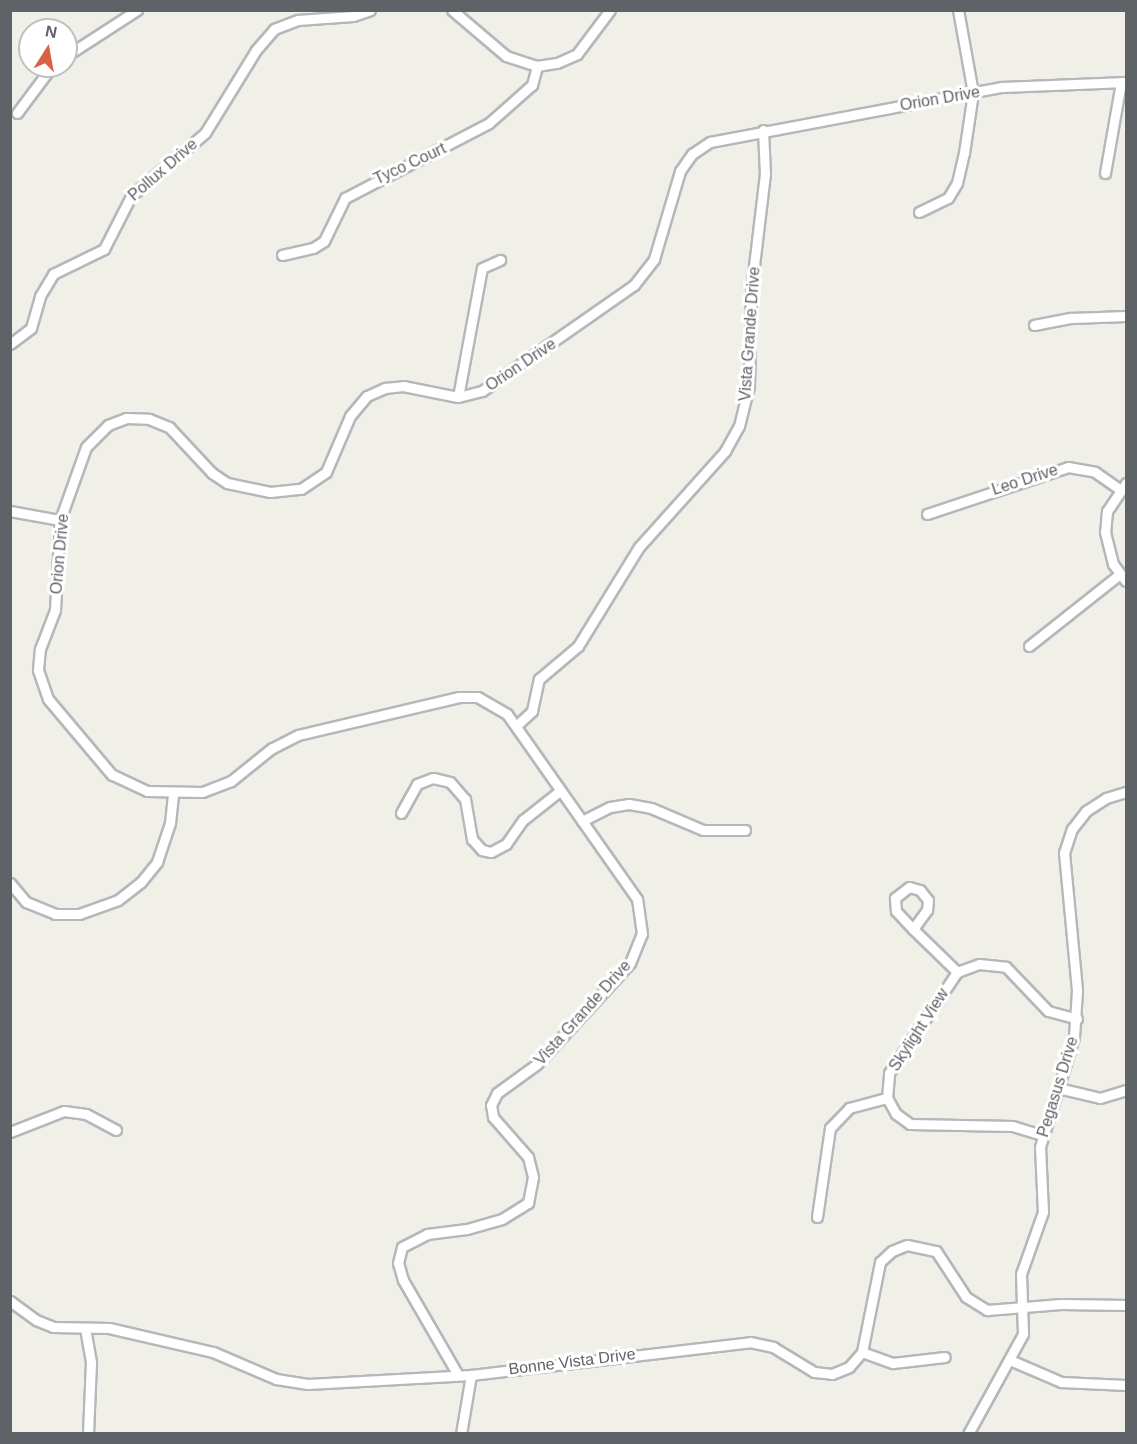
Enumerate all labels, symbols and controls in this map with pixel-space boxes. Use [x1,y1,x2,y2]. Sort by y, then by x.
north arrow [18,18,78,78]
text: N [44,22,58,41]
street label: Orion Drive [898,83,982,115]
street label: Pollux Drive [124,135,202,205]
street label: Tyco Court [371,139,449,189]
street label: Vista Grande Drive [736,266,764,402]
street label: Orion Drive [482,334,560,396]
street label: Leo Drive [989,460,1061,500]
street label: Orion Drive [47,513,73,595]
street label: Vista Grande Drive [531,956,635,1070]
street label: Skylight View [885,985,953,1075]
street label: Pegasus Drive [1034,1034,1082,1140]
street label: Bonne Vista Drive [507,1345,637,1379]

